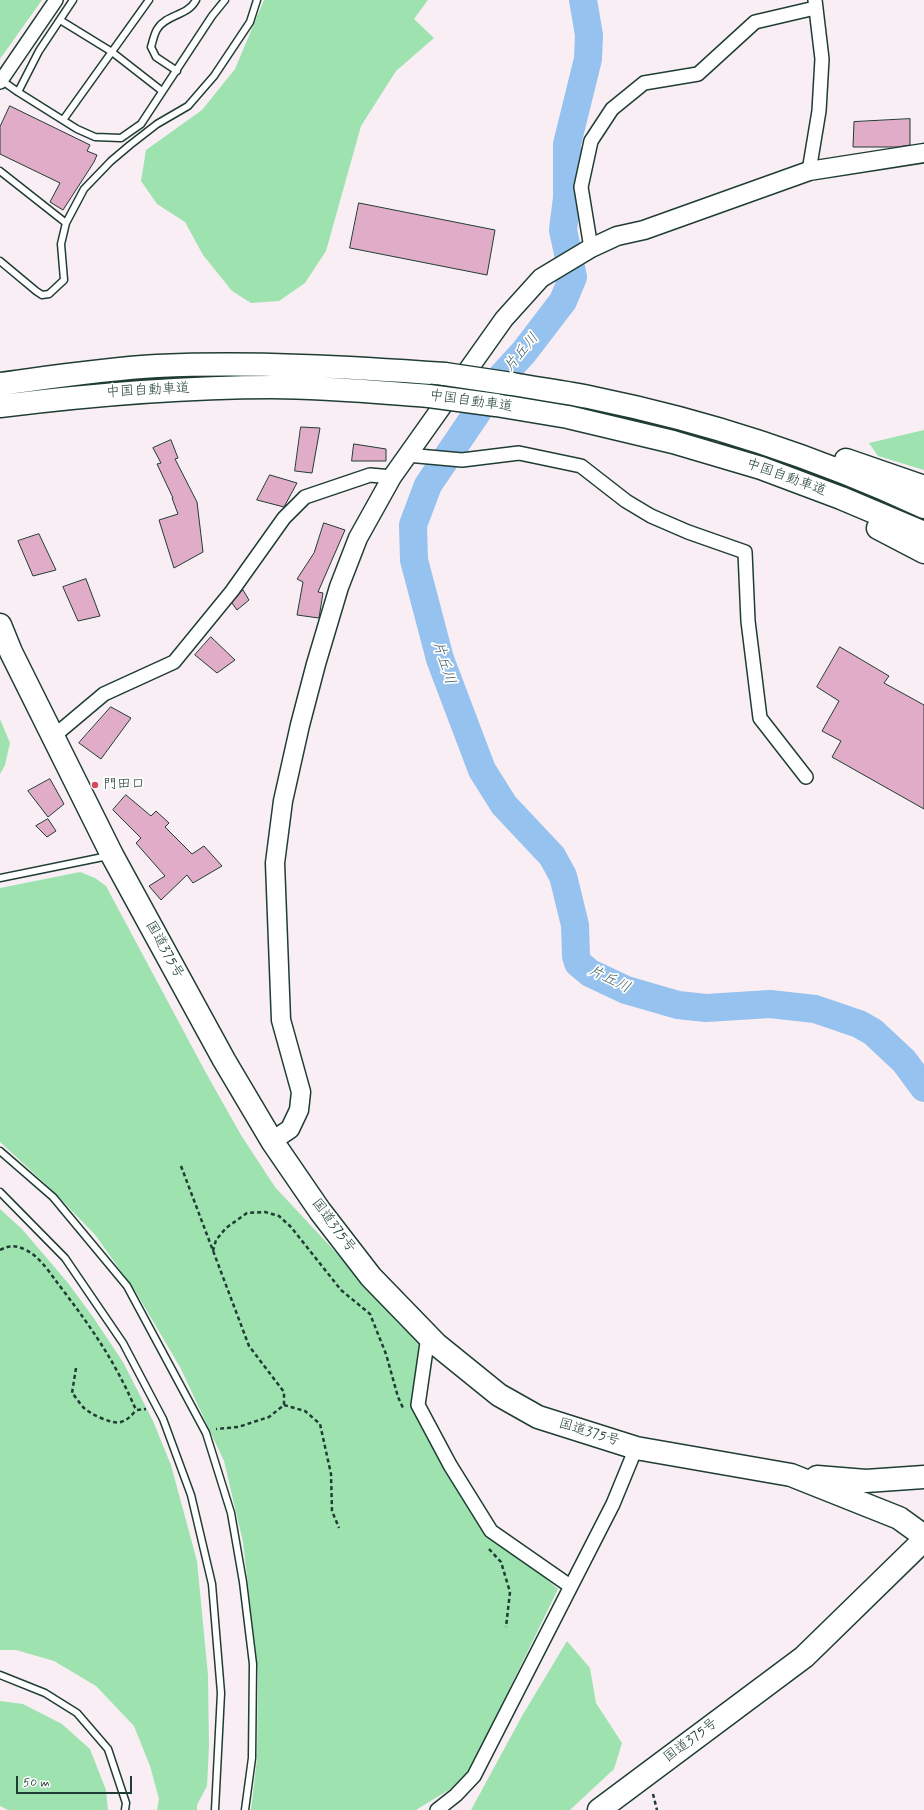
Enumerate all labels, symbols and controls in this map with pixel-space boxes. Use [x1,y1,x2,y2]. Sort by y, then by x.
water label: 片丘川 [501,330,543,376]
street label: 中国自動車道 [106,380,190,402]
street label: 中国自動車道 [428,388,514,416]
street label: 中国自動車道 [744,456,828,500]
water label: 片丘川 [427,639,459,687]
place label: 門田口 [103,777,145,793]
marker: 門田口 [90,780,100,790]
street label: 国道375号 [141,918,187,982]
water label: 片丘川 [585,962,633,998]
street label: 国道375号 [307,1196,359,1256]
street label: 国道375号 [556,1416,622,1450]
street label: 国道375号 [661,1715,721,1767]
scale bar [18,1768,134,1794]
text: 50 m [23,1775,50,1791]

